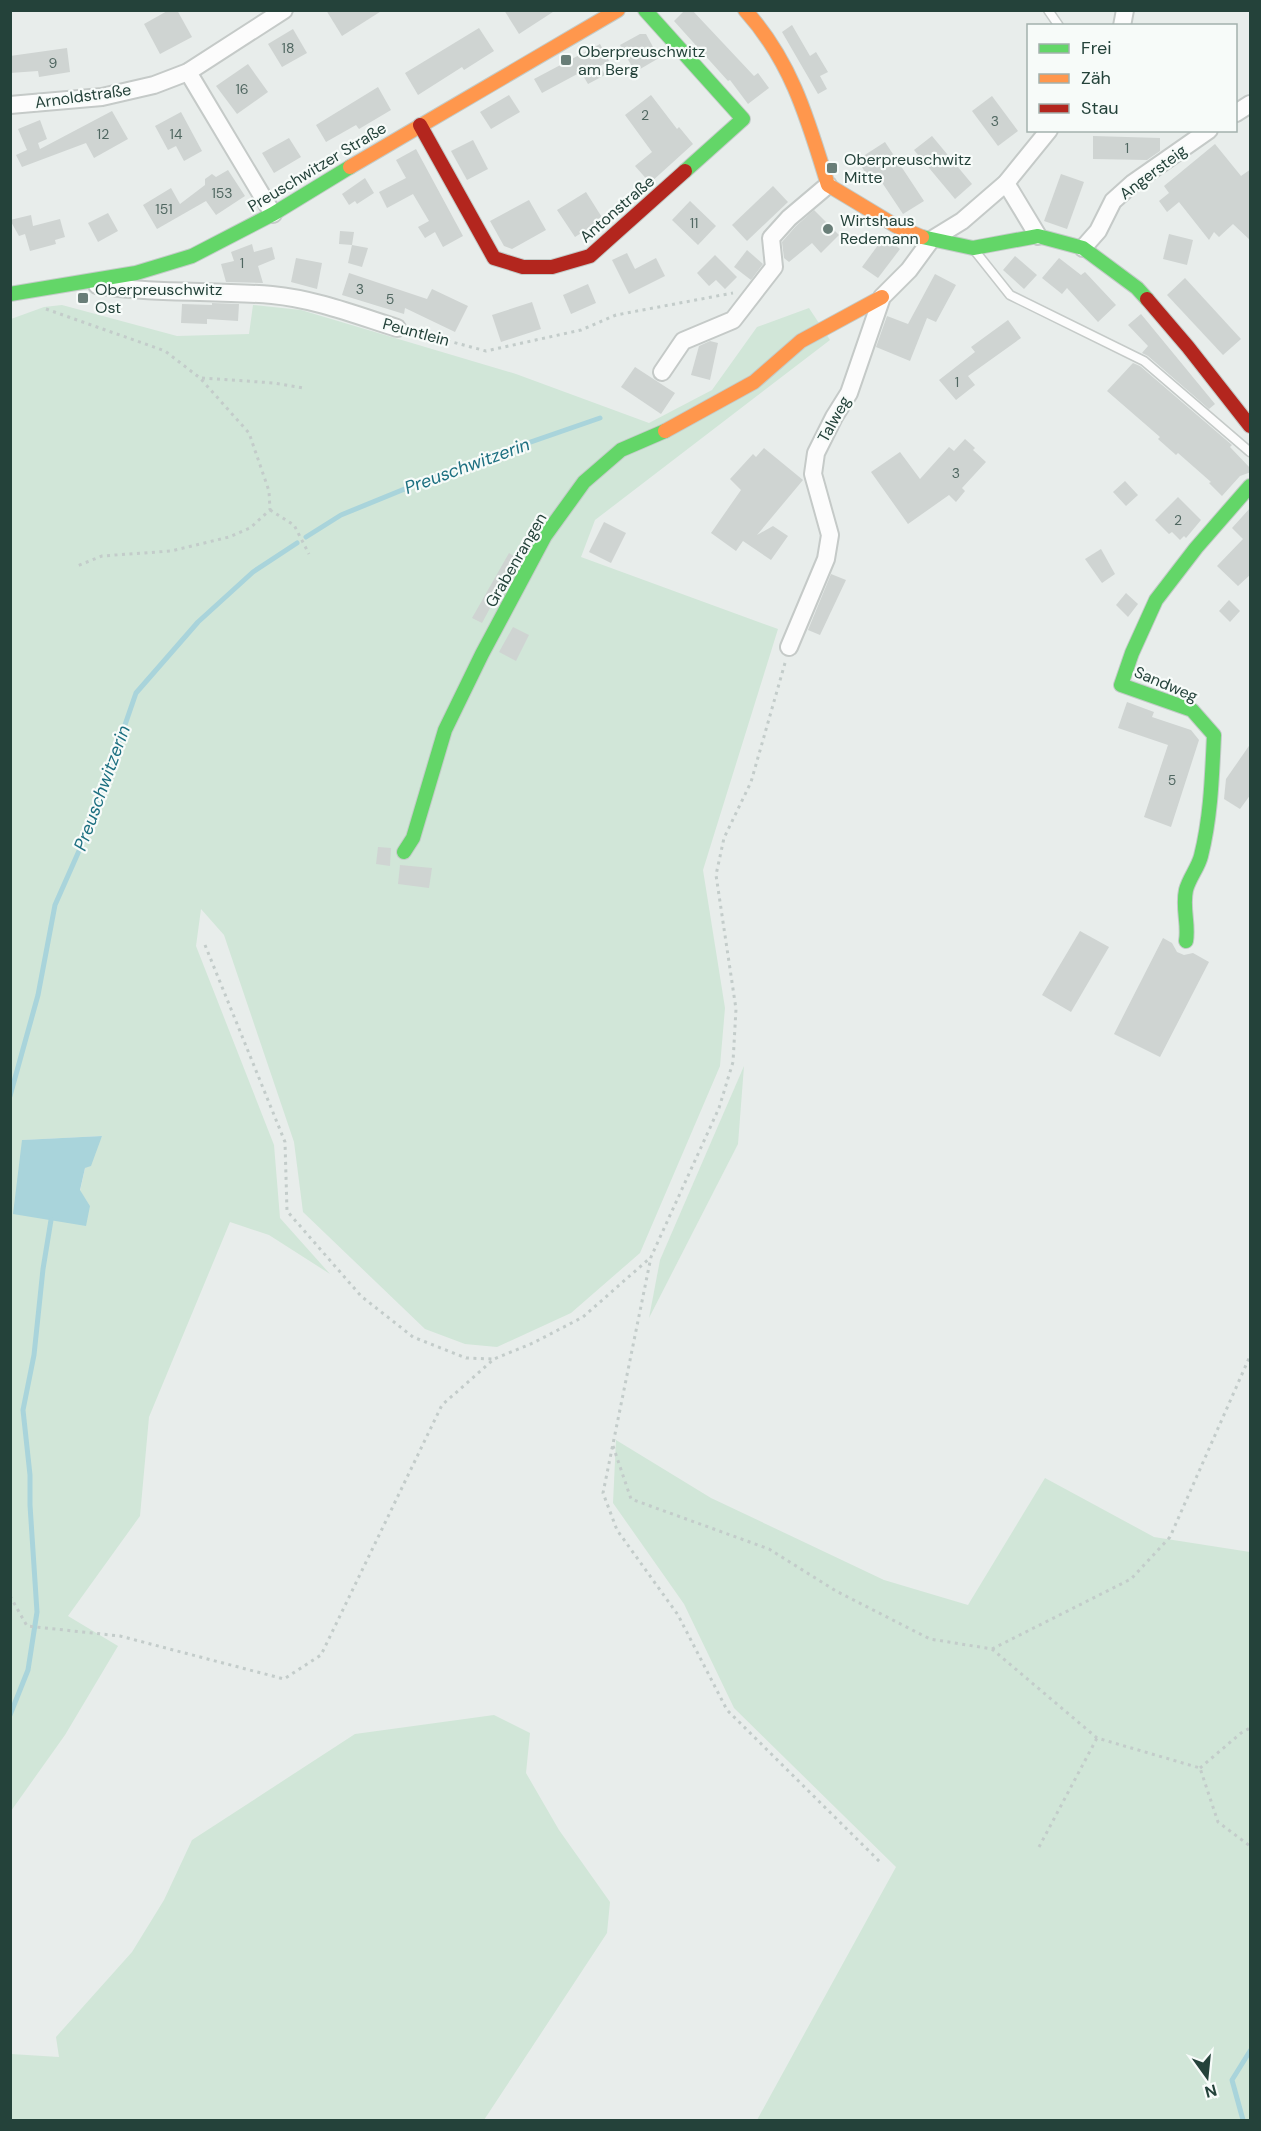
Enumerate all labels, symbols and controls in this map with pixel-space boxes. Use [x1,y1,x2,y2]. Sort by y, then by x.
legend [1027,24,1237,132]
text: Frei [1081,36,1112,60]
house number: 18 [282,39,294,57]
place label: Oberpreuschwitz am Berg [578,41,705,80]
marker: Oberpreuschwitz am Berg [559,53,573,67]
house number: 9 [49,54,58,72]
text: Zäh [1081,66,1111,90]
street label: Arnoldstraße [34,79,132,113]
house number: 16 [235,80,249,98]
text: Stau [1081,96,1119,120]
house number: 2 [641,106,649,124]
house number: 3 [991,112,999,130]
street label: Preuschwitzer Straße [244,117,390,217]
house number: 12 [97,125,109,143]
house number: 14 [170,125,183,143]
house number: 1 [1125,139,1129,157]
street label: Angersteig [1115,140,1191,204]
place label: Oberpreuschwitz Mitte [844,149,971,188]
marker: Oberpreuschwitz Mitte [825,161,839,175]
street label: Antonstraße [575,171,659,247]
house number: 153 [211,184,233,202]
house number: 151 [155,200,173,218]
place label: Wirtshaus Redemann [840,210,919,249]
house number: 11 [690,214,698,232]
marker: Wirtshaus Redemann [821,222,835,236]
house number: 1 [240,254,244,272]
place label: Oberpreuschwitz Ost [95,279,222,318]
house number: 3 [356,280,364,298]
house number: 5 [386,290,394,308]
marker: Oberpreuschwitz Ost [76,291,90,305]
street label: Peuntlein [380,313,452,351]
house number: 1 [955,373,959,391]
street label: Talweg [813,392,855,446]
water label: Preuschwitzerin [401,432,533,500]
house number: 3 [952,464,960,482]
street label: Grabenrangen [480,509,552,611]
house number: 2 [1174,511,1182,529]
street label: Sandweg [1131,661,1201,707]
water label: Preuschwitzerin [68,722,136,854]
house number: 5 [1168,771,1176,789]
north arrow [1177,2047,1237,2107]
text: N [1202,2079,1219,2103]

